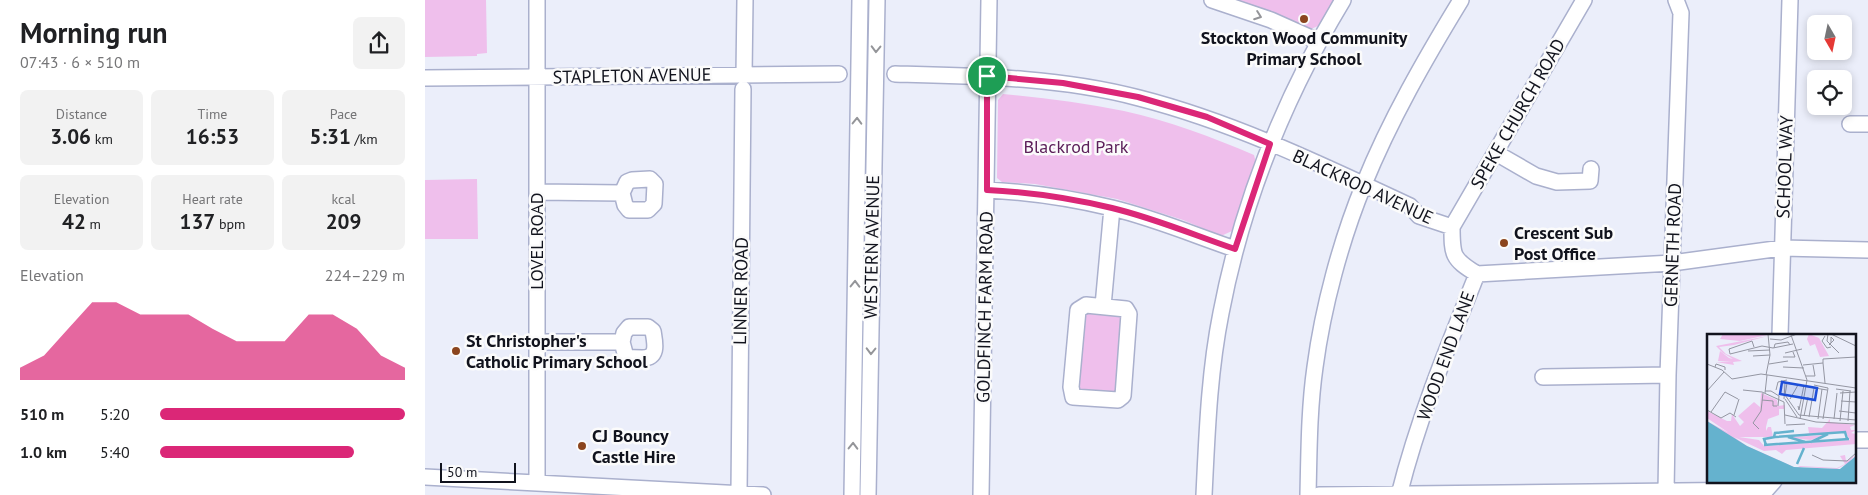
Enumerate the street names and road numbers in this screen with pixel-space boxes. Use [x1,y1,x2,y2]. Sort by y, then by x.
street label: SPEKE CHURCH ROAD [1465,34,1570,193]
street label: STAPLETON AVENUE [552,63,712,88]
street label: SCHOOL WAY [1771,115,1798,219]
street label: BLACKROD AVENUE [1289,144,1437,229]
street label: WESTERN AVENUE [859,175,884,319]
street label: GERNETH ROAD [1659,183,1686,307]
street label: LOVEL ROAD [525,192,548,290]
street label: GOLDFINCH FARM ROAD [971,211,998,403]
street label: LINNER ROAD [728,237,753,345]
street label: WOOD END LANE [1412,288,1480,424]

